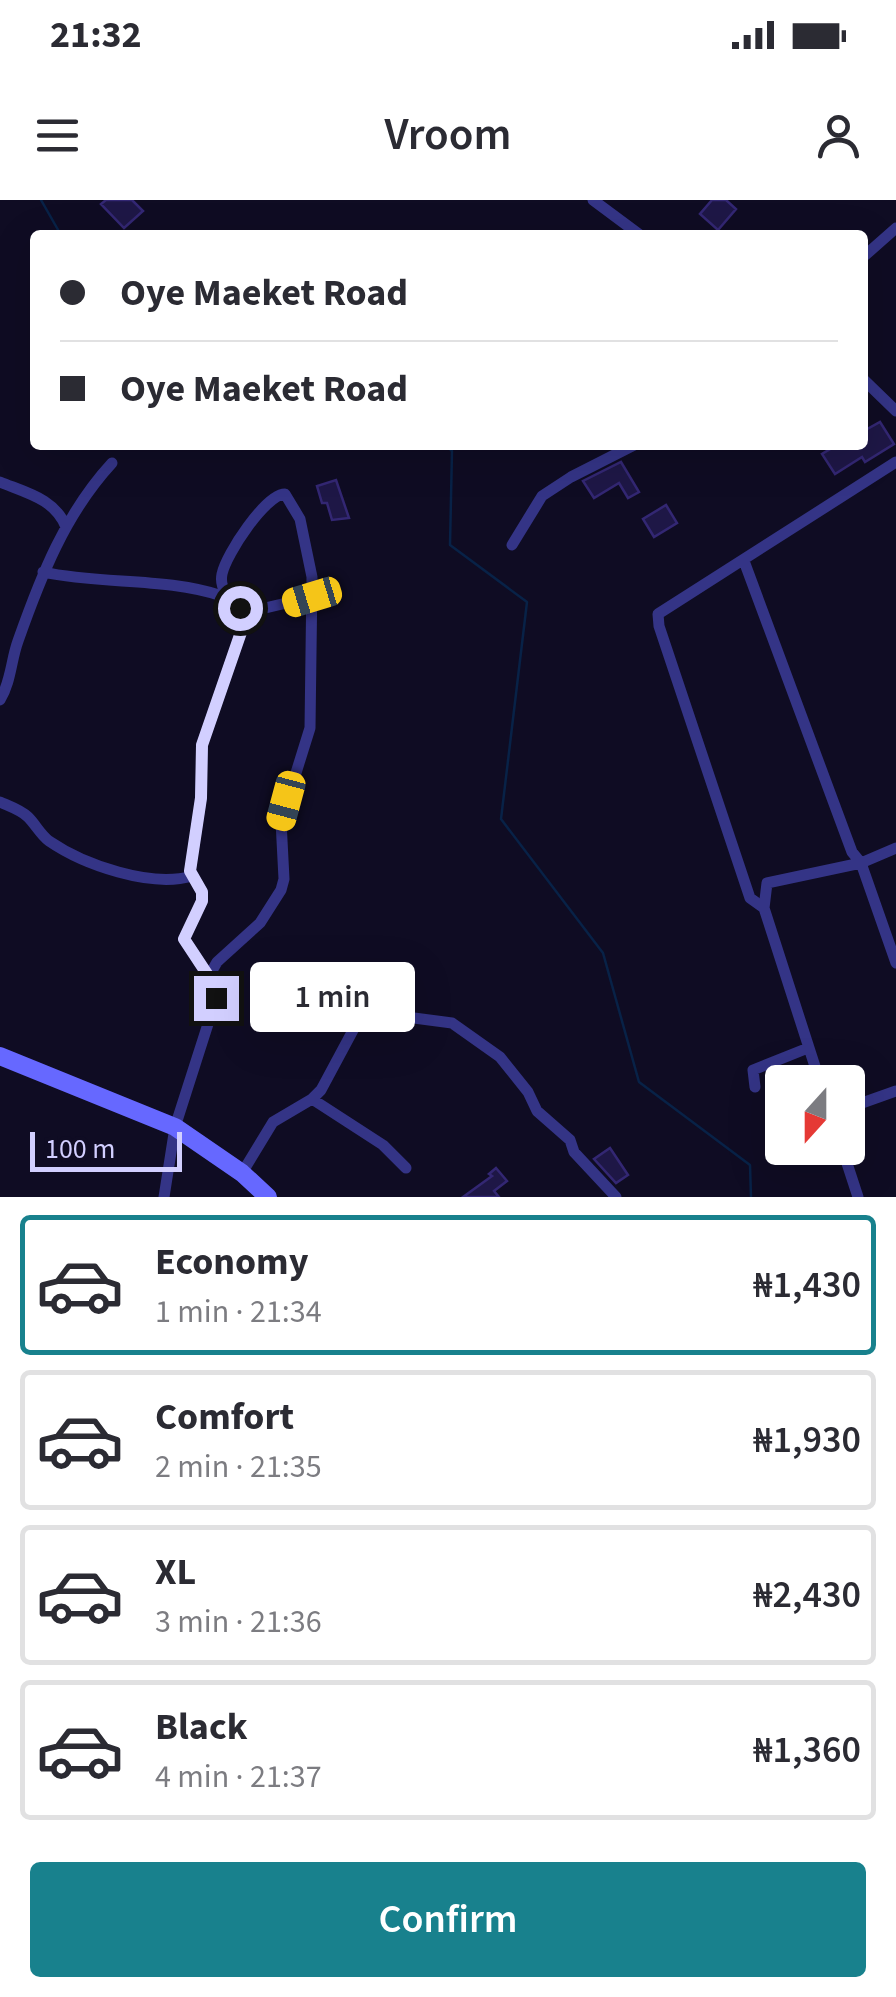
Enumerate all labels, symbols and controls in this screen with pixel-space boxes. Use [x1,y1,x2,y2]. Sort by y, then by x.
text: 21:32 [50,8,142,62]
text: Vroom [385,103,511,167]
icon: menu [30,108,85,163]
icon: person [811,108,866,163]
text: Oye Maeket Road [120,266,408,320]
text: Oye Maeket Road [120,362,408,416]
car [279,574,345,620]
route start [218,586,263,631]
car [264,768,308,834]
callout: 1 min [251,963,416,1033]
text: 1 min [294,974,371,1020]
route end [194,976,239,1021]
north arrow [765,1065,865,1165]
map controls [765,1065,865,1165]
scale bar [30,1127,182,1171]
text: 100 m [45,1129,116,1169]
text: Economy [155,1235,308,1289]
icon: car [35,1240,125,1330]
text: ₦1,430 [753,1258,861,1312]
text: 1 min · 21:34 [155,1289,322,1335]
text: Comfort [155,1390,294,1444]
icon: car [35,1395,125,1485]
text: ₦1,930 [753,1413,861,1467]
text: 2 min · 21:35 [155,1444,322,1490]
text: XL [155,1545,196,1599]
icon: car [35,1550,125,1640]
text: ₦2,430 [753,1568,861,1622]
text: 3 min · 21:36 [155,1599,322,1645]
text: Black [155,1700,248,1754]
icon: car [35,1705,125,1795]
text: ₦1,360 [753,1723,861,1777]
text: 4 min · 21:37 [155,1754,322,1800]
button: Confirm [30,1862,866,1977]

